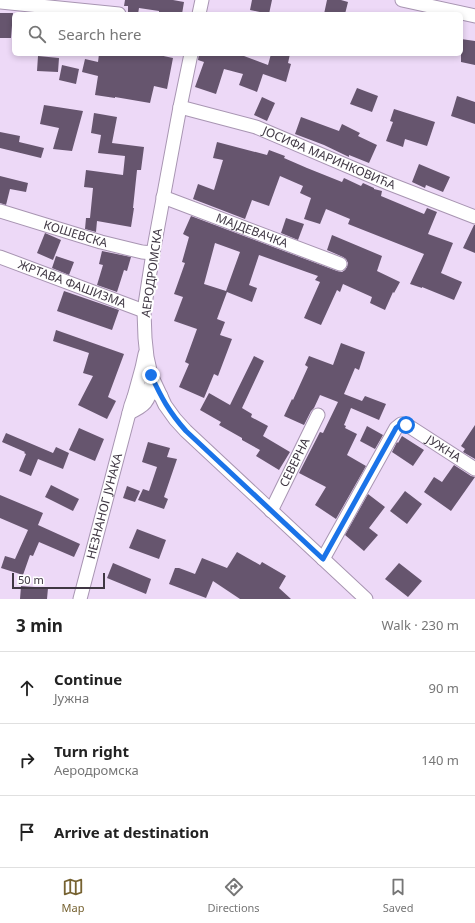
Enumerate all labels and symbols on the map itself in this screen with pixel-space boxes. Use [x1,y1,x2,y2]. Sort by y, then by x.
street label: ЈОСИФА МАРИНКОВИЋА [259,121,398,193]
street label: МАЈДЕВАЧКА [214,209,291,252]
street label: КОШЕВСКА [42,216,110,251]
street label: АЕРОДРОМСКА [137,227,166,318]
street label: ЖРТАВА ФАШИЗМА [16,256,129,312]
route end [142,366,160,384]
route start [397,416,415,434]
street label: ЈУЖНА [422,430,465,466]
street label: СЕВЕРНА [275,435,314,490]
street label: НЕЗНАНОГ ЈУНАКА [82,451,126,561]
scale bar [12,571,105,590]

